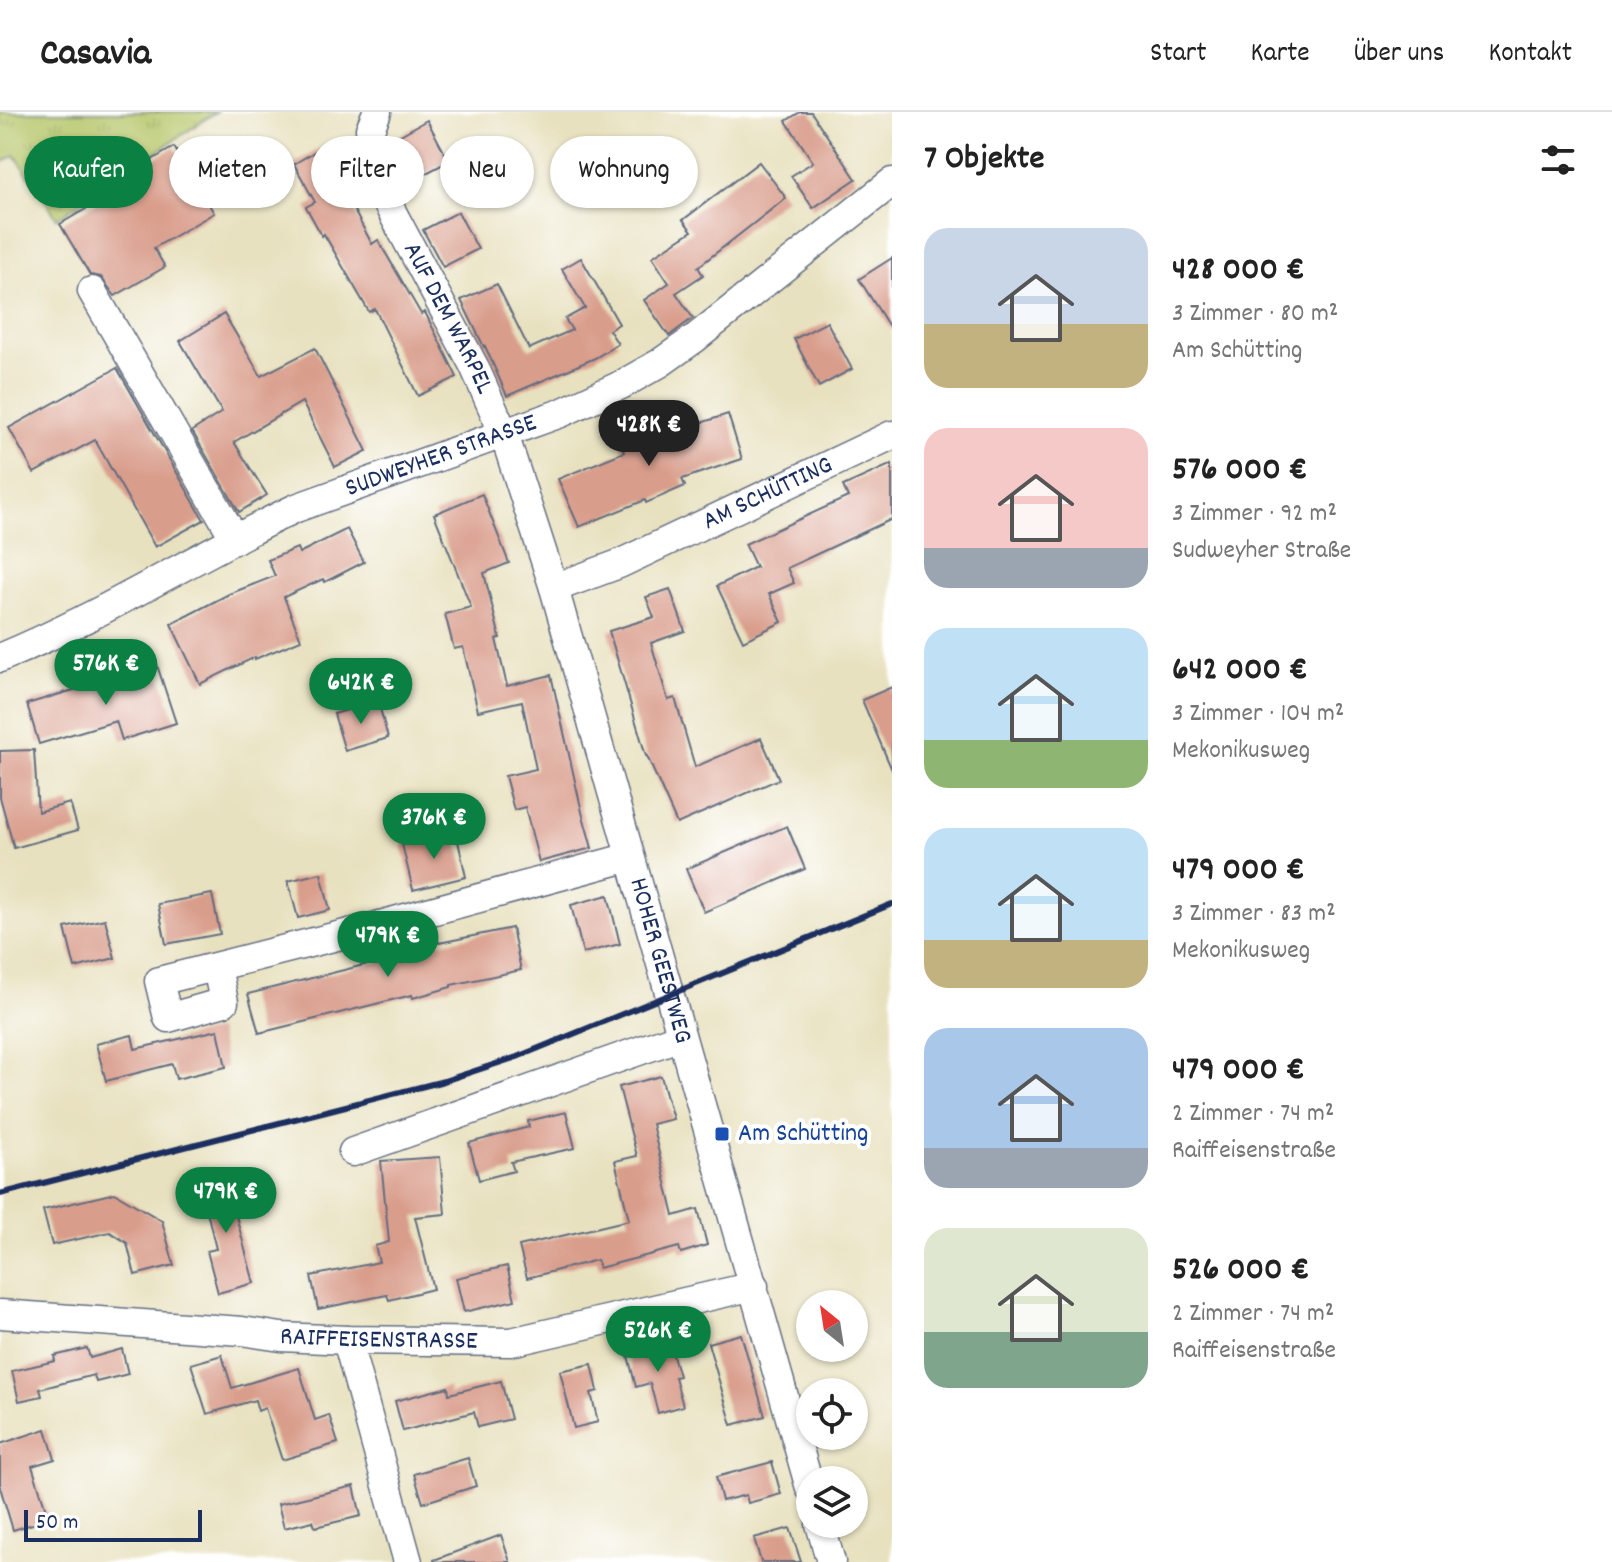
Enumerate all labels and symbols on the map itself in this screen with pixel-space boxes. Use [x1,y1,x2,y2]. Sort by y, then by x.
street label: AUF DEM WARPEL [393,236,503,400]
pin: 428K € [584,400,714,468]
street label: SUDWEYHER STRASSE [340,405,542,507]
street label: AM SCHÜTTING [697,447,839,540]
pin: 576K € [41,639,171,707]
pin: 642K € [296,658,426,726]
pin: 376K € [369,793,499,861]
street label: HOHER GEESTWEG [619,874,701,1048]
pin: 479K € [323,911,453,979]
place label: Am Schütting [738,1116,868,1153]
marker: Am Schütting [713,1125,731,1143]
pin: 479K € [161,1167,291,1235]
north arrow [796,1290,868,1362]
pin: 526K € [593,1306,723,1374]
street label: RAIFFEISENSTRASSE [279,1318,478,1360]
scale bar [24,1506,202,1542]

